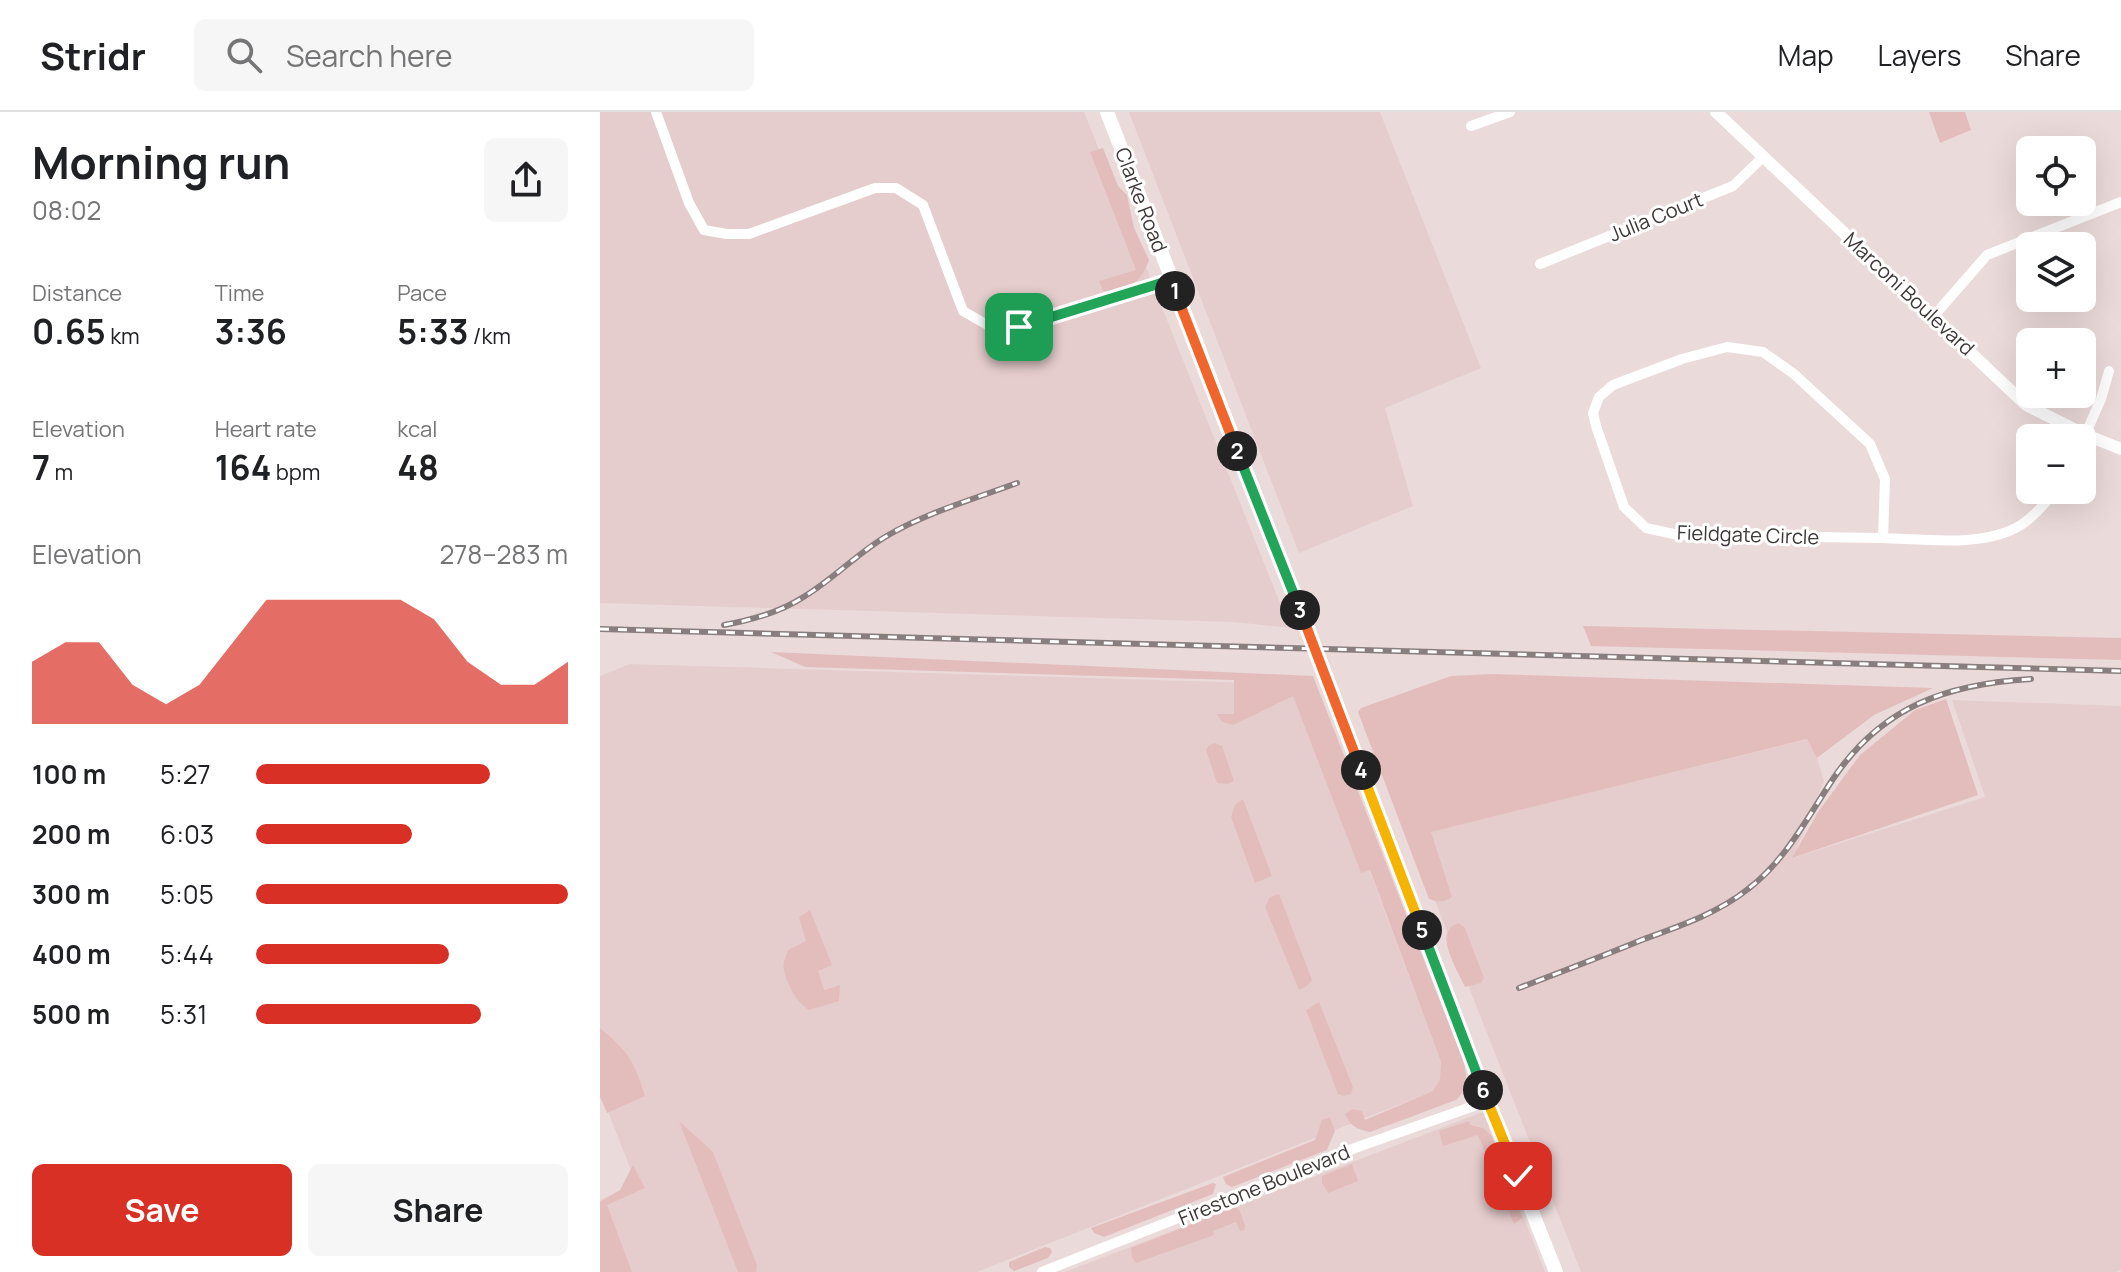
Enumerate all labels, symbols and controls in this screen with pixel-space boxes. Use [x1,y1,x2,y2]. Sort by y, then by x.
search box [194,19,754,91]
text: Stridr [40,29,146,81]
icon: search [222,33,266,77]
text: Search here [286,35,453,76]
text: Map [1778,36,1834,74]
text: Layers [1878,36,1961,74]
text: Share [2005,36,2081,74]
text: Morning run [32,132,290,192]
map controls [2016,136,2096,504]
button: locate [2016,136,2096,216]
button: share [484,138,568,222]
street label: Clarke Road [1109,144,1174,256]
street label: Julia Court [1605,186,1707,248]
text: 08:02 [32,192,101,228]
street label: Marconi Boulevard [1838,226,1981,361]
button: layers [2016,232,2096,312]
pin: 1 [1155,271,1195,311]
text: 1 [1170,276,1180,306]
text: Distance [32,278,122,308]
text: Time [215,278,264,308]
text: Pace [397,278,447,308]
pin [985,293,1053,361]
icon: arrive [997,305,1041,349]
text: 0.65 [32,308,106,354]
text: 3:36 [215,308,287,354]
text: 5:33 [397,308,468,354]
text: km [106,321,140,351]
text: /km [468,321,511,351]
button: + [2016,328,2096,408]
text: Elevation [32,414,125,444]
text: Heart rate [215,414,317,444]
text: kcal [397,414,437,444]
button: − [2016,424,2096,504]
pin: 2 [1217,431,1257,471]
text: 2 [1230,436,1244,466]
text: 7 [32,444,50,490]
text: 164 [215,444,271,490]
text: 48 [397,444,439,490]
text: m [50,457,73,487]
text: bpm [271,457,320,487]
street label: Fieldgate Circle [1676,519,1820,550]
text: Elevation [32,536,142,572]
text: 278–283 m [439,536,568,572]
pin: 3 [1280,590,1320,630]
text: 3 [1294,595,1306,625]
pin: 4 [1341,750,1381,790]
text: 4 [1354,755,1368,785]
text: 100 m [32,756,106,792]
text: 5:27 [160,756,211,792]
text: 200 m [32,816,110,852]
text: 6:03 [160,816,214,852]
text: 300 m [32,876,110,912]
text: 5:05 [160,876,214,912]
pin: 5 [1402,910,1442,950]
text: 5 [1416,915,1428,945]
text: 400 m [32,936,111,972]
text: 5:44 [160,936,214,972]
text: 500 m [32,996,110,1032]
text: 5:31 [160,996,207,1032]
pin: 6 [1463,1070,1503,1110]
text: 6 [1476,1075,1490,1105]
street label: Firestone Boulevard [1174,1138,1353,1231]
pin [1484,1142,1552,1210]
icon: check [1496,1154,1540,1198]
button: Save [32,1164,292,1256]
button: Share [308,1164,568,1256]

